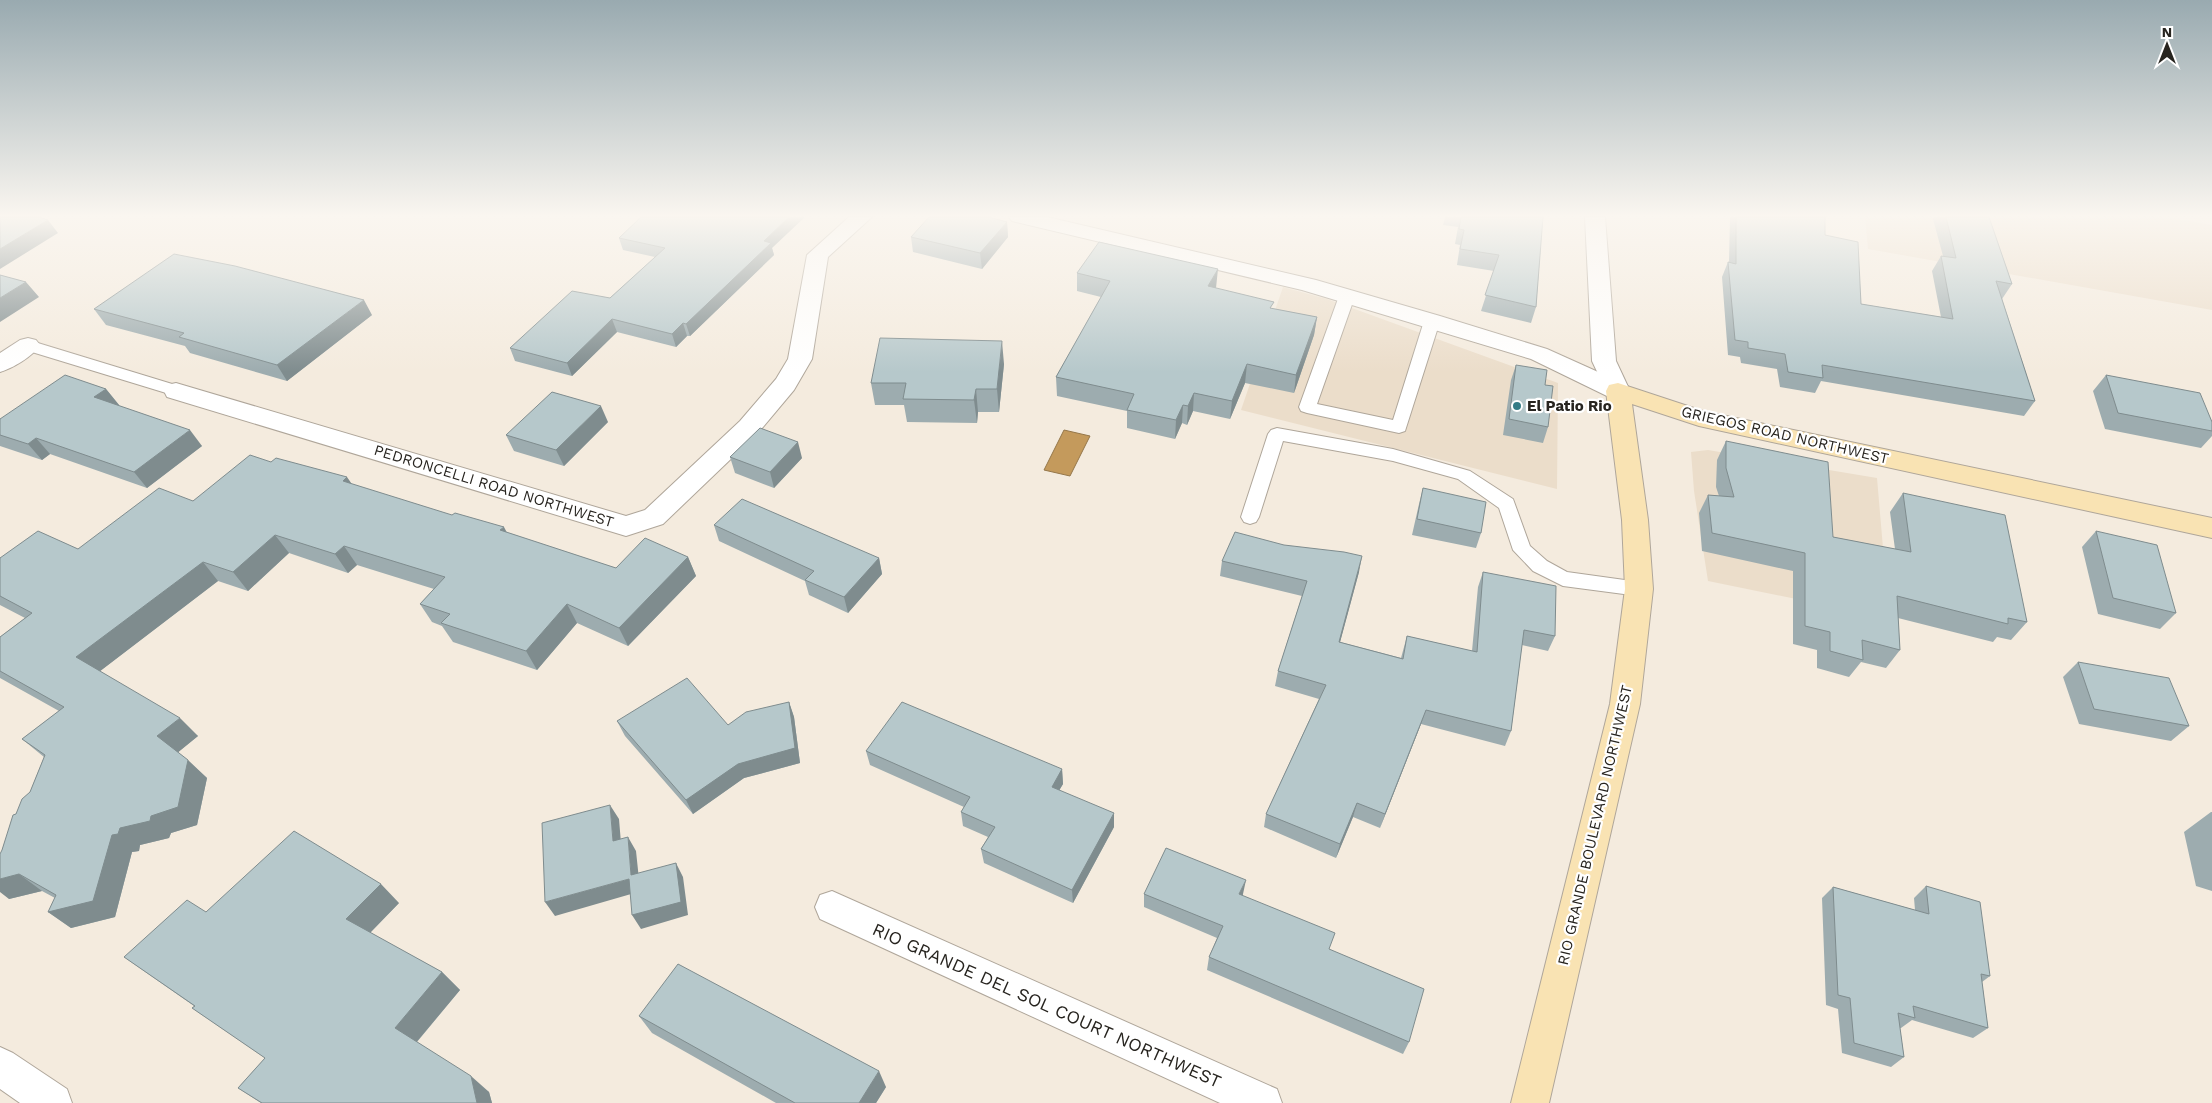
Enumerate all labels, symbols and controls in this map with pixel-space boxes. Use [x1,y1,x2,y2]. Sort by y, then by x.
north arrow [2142,20,2192,70]
text: N [2162,24,2172,40]
place label: El Patio Rio [1527,397,1612,415]
marker: El Patio Rio [1511,400,1523,412]
street label: GRIEGOS ROAD NORTHWEST [1680,402,1890,468]
street label: PEDRONCELLI ROAD NORTHWEST [372,441,616,531]
street label: RIO GRANDE BOULEVARD NORTHWEST [1554,683,1636,967]
street label: RIO GRANDE DEL SOL COURT NORTHWEST [869,918,1225,1092]

